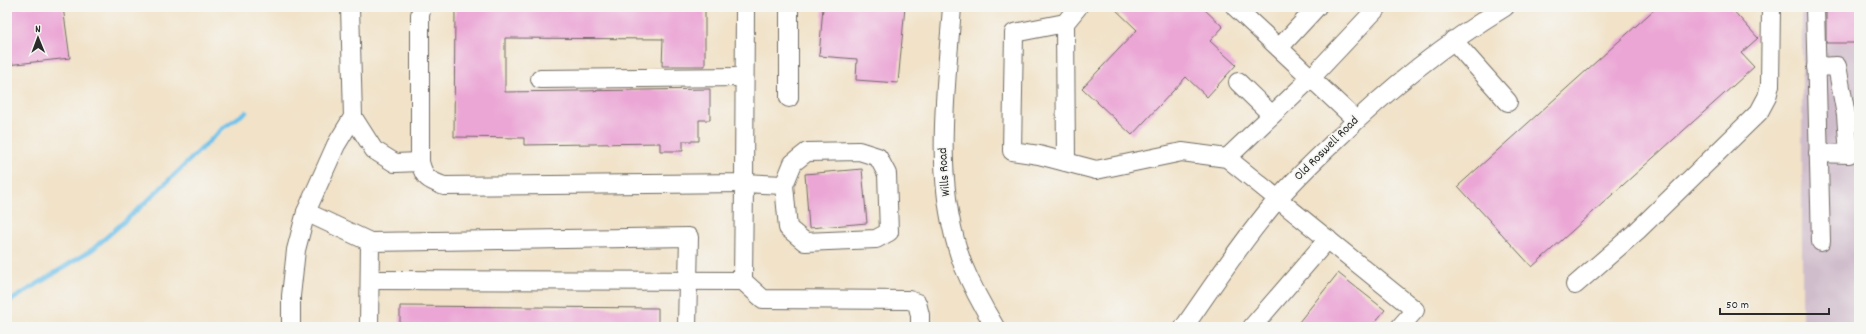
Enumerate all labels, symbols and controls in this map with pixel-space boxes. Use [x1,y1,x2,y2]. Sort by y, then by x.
north arrow [18,18,58,58]
text: N [35,22,41,38]
street label: Old Roswell Road [1290,112,1364,186]
street label: Wills Road [934,147,956,197]
scale bar [1720,290,1829,316]
text: 50 m [1726,297,1749,314]

